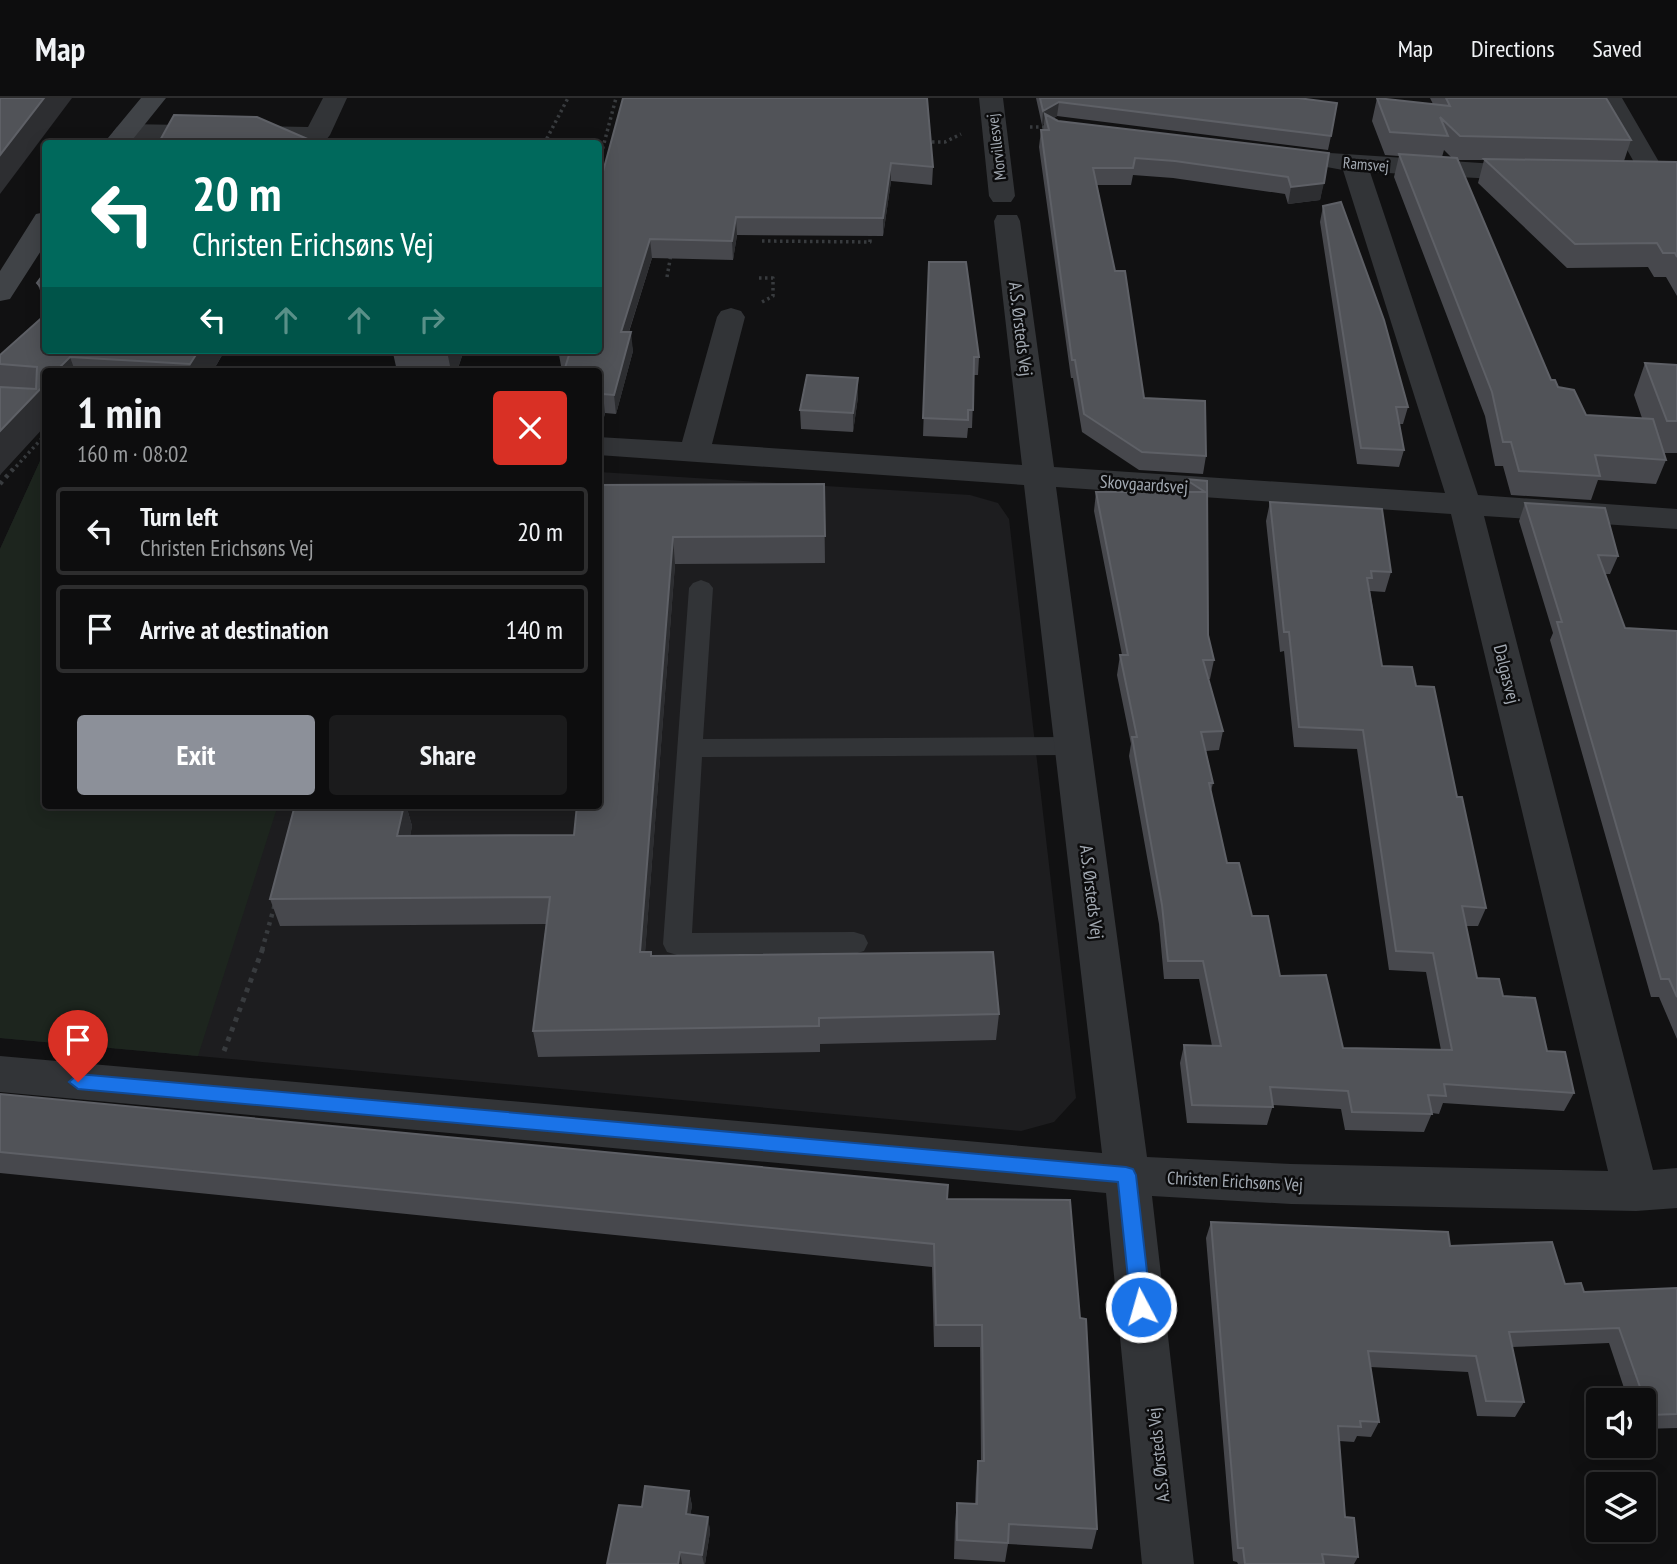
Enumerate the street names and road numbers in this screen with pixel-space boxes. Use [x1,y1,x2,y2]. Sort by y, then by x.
street label: Morvillesvej [982,113,1010,181]
street label: Ramsvej [1342,152,1390,176]
street label: A.S. Ørsteds Vej [1004,281,1038,377]
street label: Skovgaardsvej [1099,469,1189,499]
street label: Dalgasvej [1489,642,1525,706]
street label: A.S. Ørsteds Vej [1075,844,1109,940]
street label: Christen Erichsøns Vej [1166,1166,1304,1196]
street label: A.S. Ørsteds Vej [1142,1407,1174,1503]

